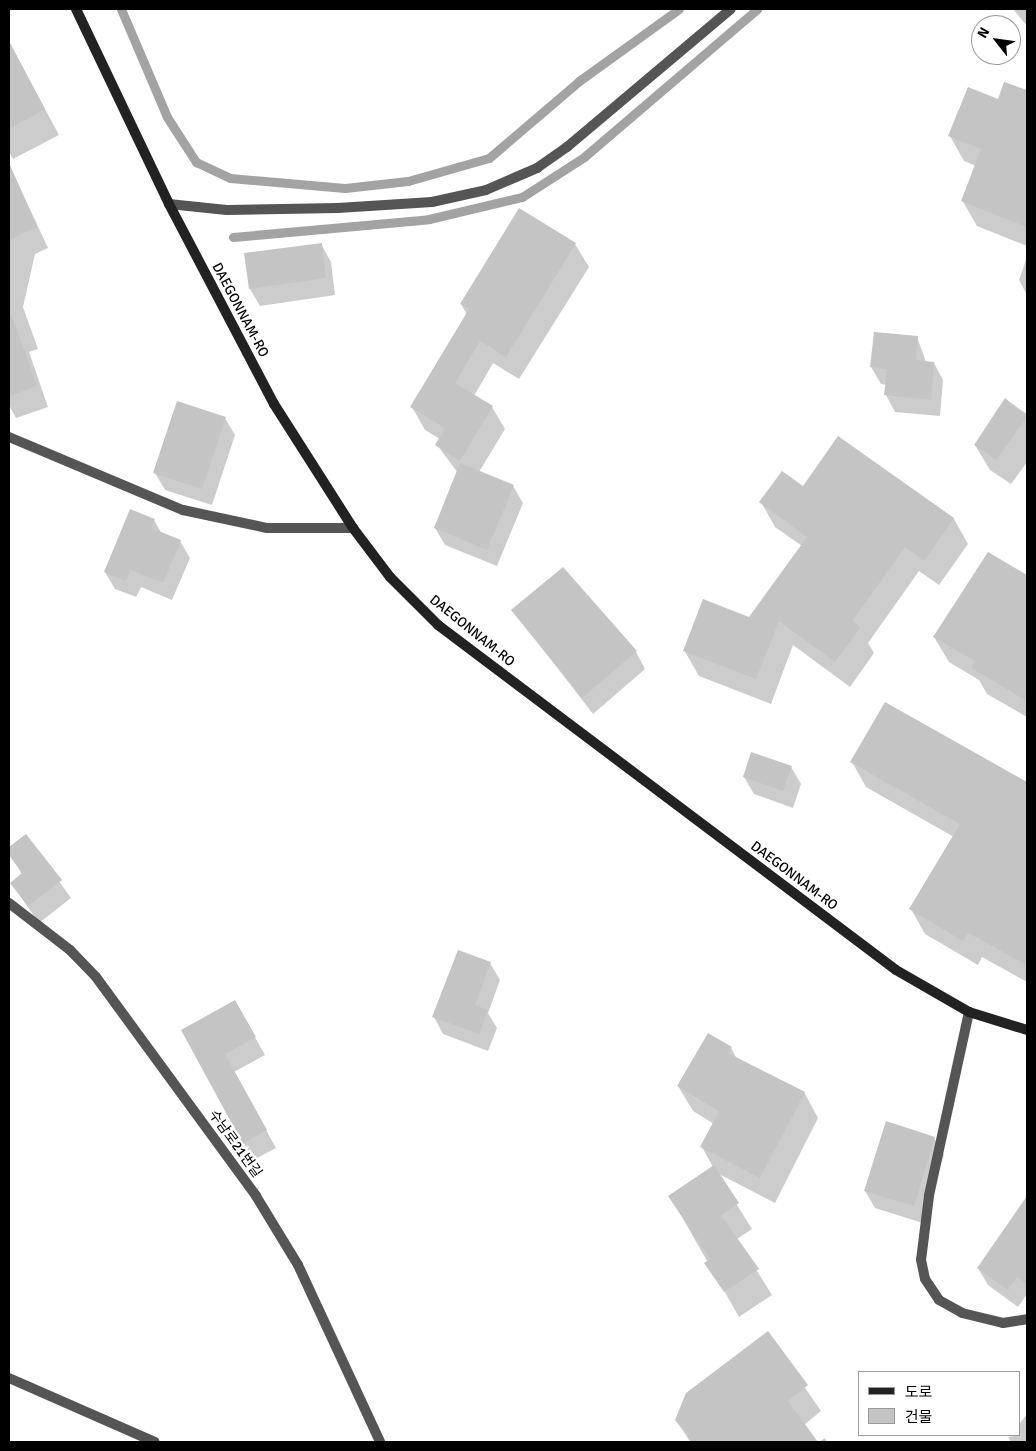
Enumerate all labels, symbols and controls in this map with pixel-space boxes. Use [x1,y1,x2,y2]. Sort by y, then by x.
north arrow [971,15,1021,65]
text: N [974,24,993,41]
street label: DAEGONNAM-RO [208,260,272,360]
street label: DAEGONNAM-RO [426,592,518,670]
street label: DAEGONNAM-RO [747,838,841,914]
street label: 수남로21번길 [205,1107,265,1181]
legend [858,1371,1021,1436]
text: 도로 [905,1383,933,1401]
text: 건물 [905,1408,933,1426]

